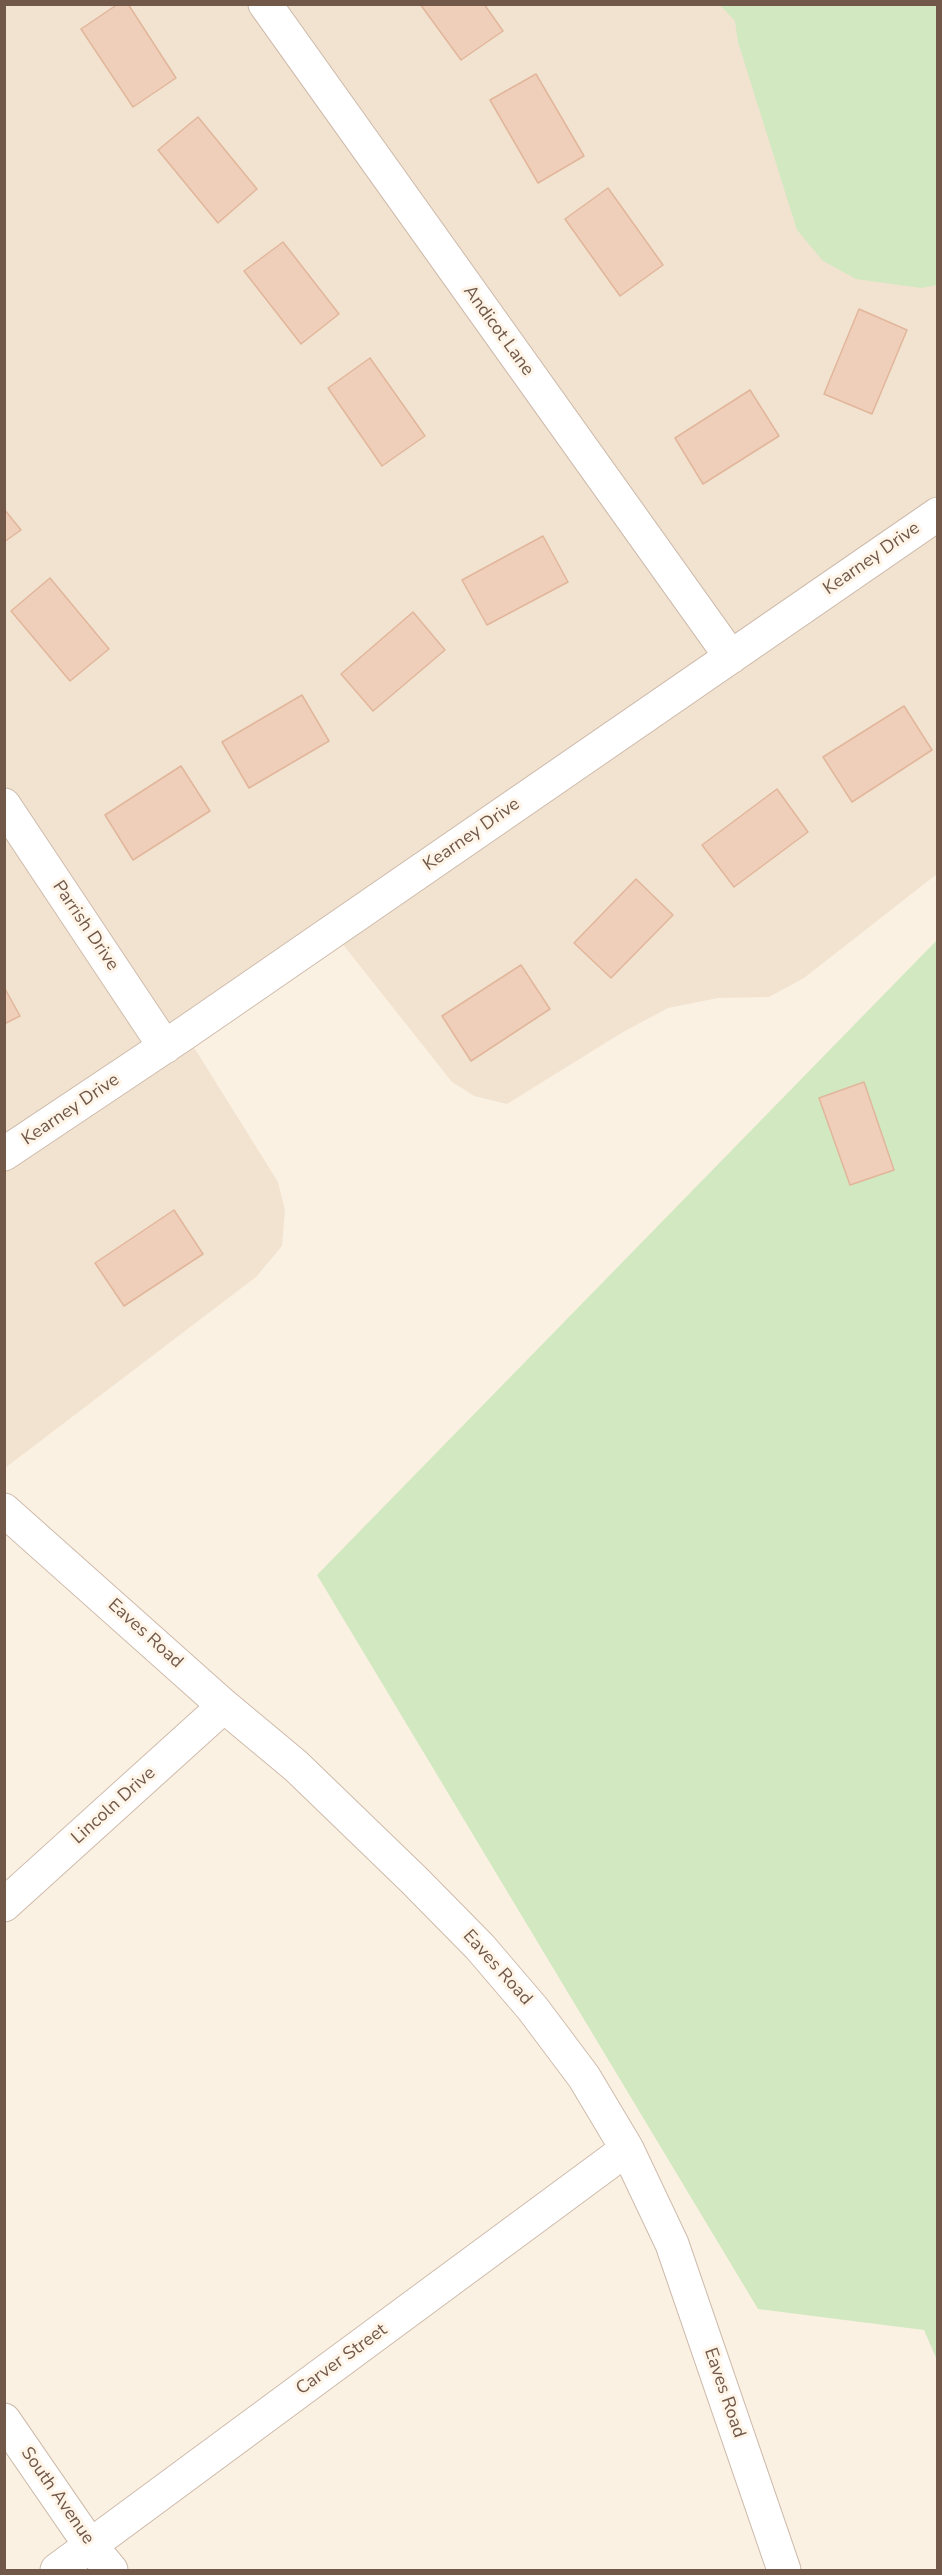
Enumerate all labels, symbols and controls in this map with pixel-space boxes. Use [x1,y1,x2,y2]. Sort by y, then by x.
street label: Andicot Lane [458,282,538,380]
street label: Kearney Drive [820,518,924,600]
street label: Kearney Drive [420,794,524,876]
street label: Parrish Drive [47,877,123,975]
street label: Kearney Drive [18,1069,124,1151]
street label: Eaves Road [103,1595,187,1673]
street label: Lincoln Drive [68,1763,160,1849]
street label: Eaves Road [458,1926,536,2010]
street label: Carver Street [292,2320,392,2400]
street label: Eaves Road [699,2345,749,2441]
street label: South Avenue [16,2443,98,2549]

